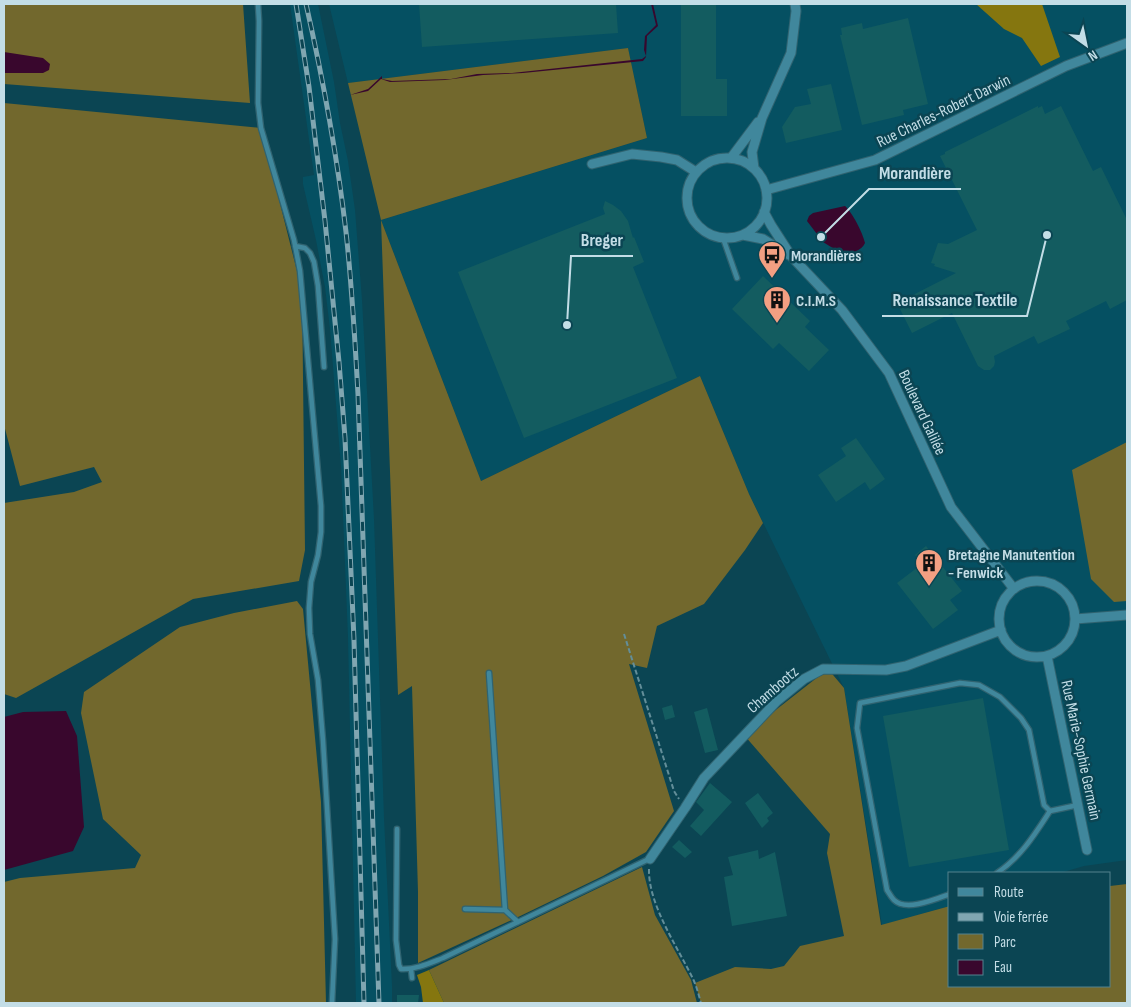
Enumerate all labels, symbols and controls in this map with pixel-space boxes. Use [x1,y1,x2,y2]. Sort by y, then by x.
north arrow [1061,20,1111,70]
text: N [1085,46,1101,65]
street label: Rue Charles-Robert Darwin [874,71,1013,152]
callout: Morandière [869,156,961,189]
text: Morandière [879,163,951,184]
callout: Breger [571,223,633,256]
text: Breger [581,230,624,251]
bus stop icon: Morandières [757,240,787,279]
place label: Morandières [791,247,861,266]
callout: Renaissance Textile [882,283,1027,316]
building icon: C.I.M.S [762,285,792,324]
text: Renaissance Textile [892,290,1018,311]
place label: C.I.M.S [796,292,836,311]
street label: Boulevard Galilée [894,367,950,458]
place label: Bretagne Manutention - Fenwick [948,546,1075,583]
building icon: Bretagne Manutention - Fenwick [914,548,944,587]
street label: Chambootz [743,663,803,718]
street label: Rue Marie-Sophie Germain [1056,679,1105,822]
legend [948,872,1111,987]
text: Route [994,883,1024,902]
text: Voie ferrée [994,908,1048,927]
text: Parc [994,933,1016,952]
text: Eau [994,958,1012,977]

